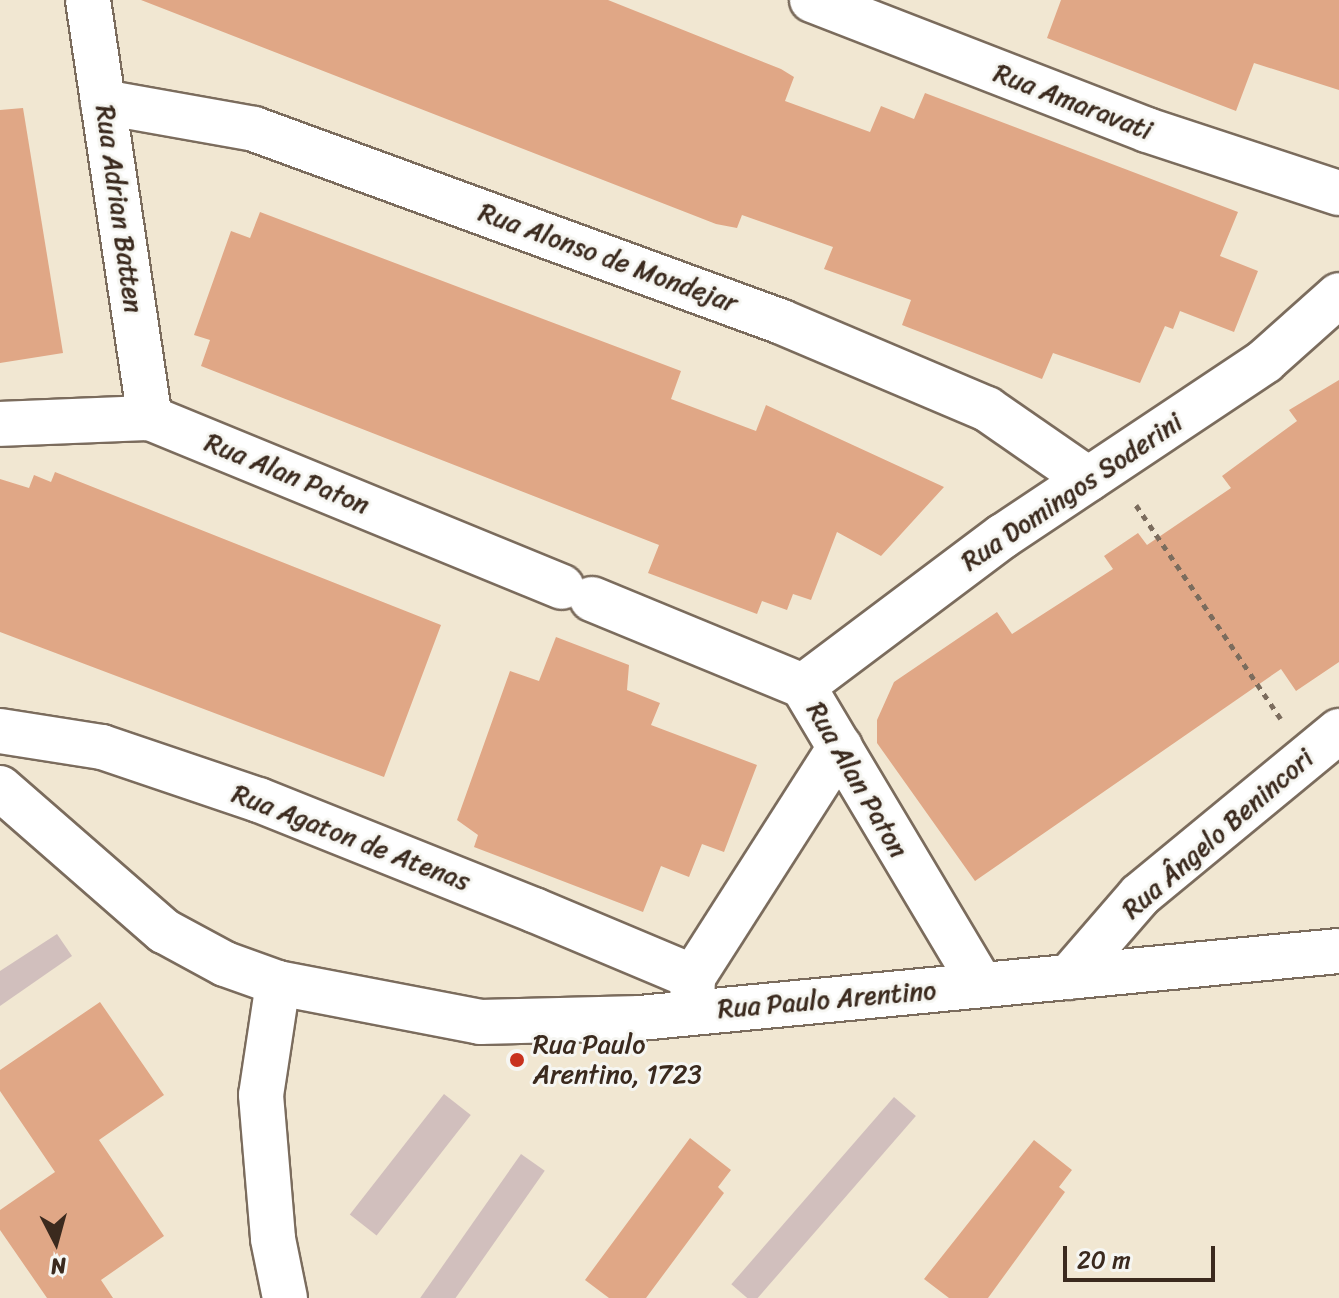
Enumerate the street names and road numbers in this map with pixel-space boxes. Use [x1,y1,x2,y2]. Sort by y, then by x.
street label: Rua Amaravati [989,58,1157,146]
street label: Rua Adrian Batten [89,103,149,315]
street label: Rua Alonso de Mondejar [475,197,741,319]
street label: Rua Domingos Soderini [956,406,1188,578]
street label: Rua Alan Paton [200,427,374,521]
street label: Rua Alan Paton [800,696,914,864]
street label: Rua Ângelo Benincori [1116,742,1320,926]
street label: Rua Agaton de Atenas [228,778,474,898]
street label: Rua Paulo Arentino [717,975,937,1025]

